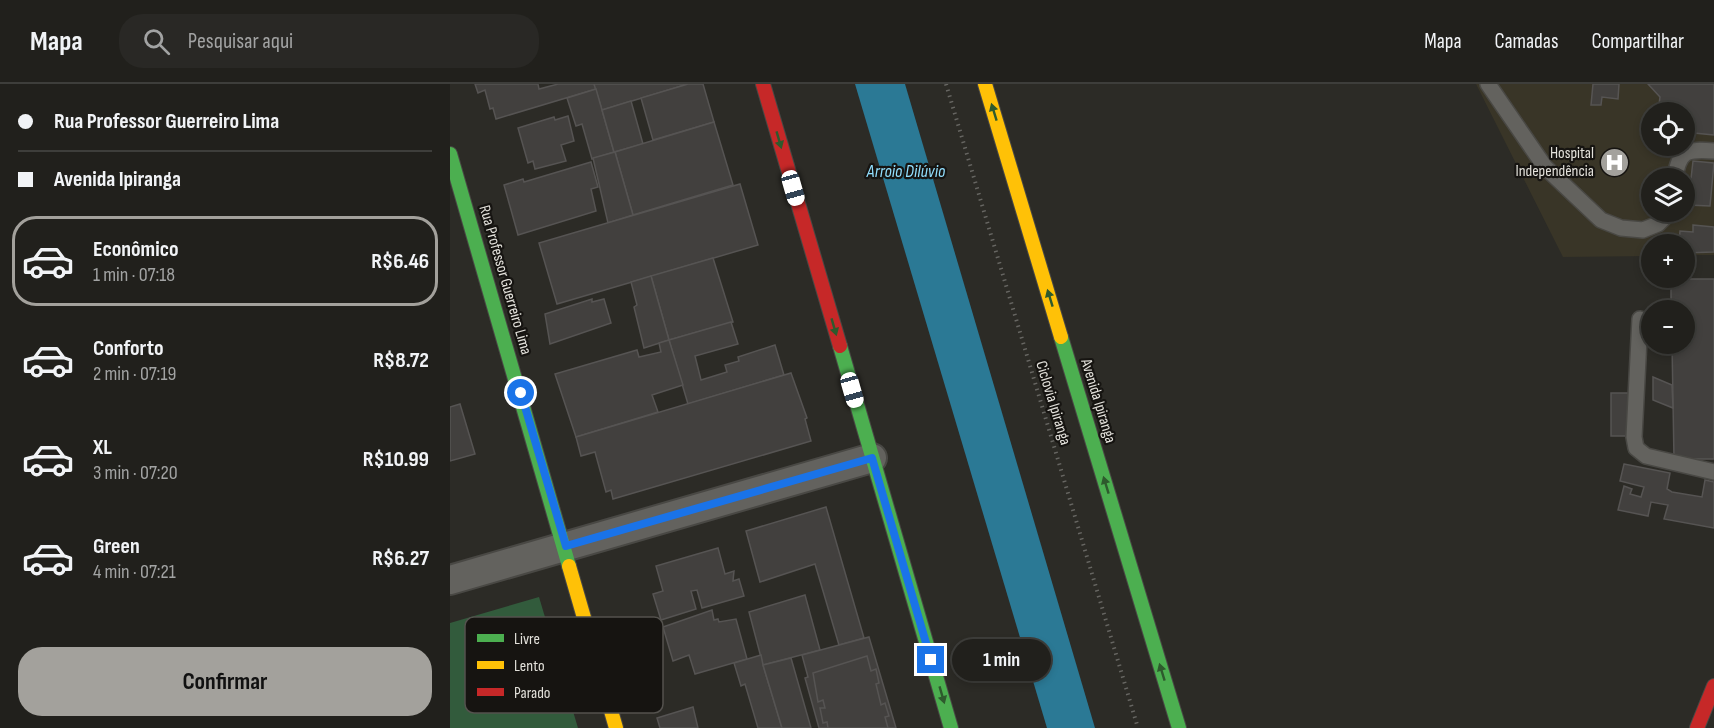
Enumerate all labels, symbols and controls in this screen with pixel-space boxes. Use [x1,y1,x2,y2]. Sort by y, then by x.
search box [119,14,539,68]
text: Mapa [30,25,83,58]
icon: search [140,25,173,58]
text: Pesquisar aqui [188,28,293,55]
text: Mapa [1424,29,1462,54]
text: Camadas [1495,29,1558,54]
text: Compartilhar [1591,29,1684,54]
map controls [1641,102,1695,354]
button: locate [1641,102,1695,156]
one-way arrow [989,103,998,121]
text: Rua Professor Guerreiro Lima [54,108,279,135]
one-way arrow [775,131,784,149]
place label: Hospital Independência [1515,144,1594,181]
hospital icon: Hospital Independência [1599,146,1631,178]
water label: Arroio Dilúvio [866,161,946,182]
text: Avenida Ipiranga [54,166,181,193]
car [779,168,807,208]
button: layers [1641,168,1695,222]
street label: Rua Professor Guerreiro Lima [475,203,535,357]
icon: car [21,234,75,288]
button: + [1641,234,1695,288]
text: Econômico [93,236,179,263]
text: R$6.46 [371,248,429,275]
text: 1 min · 07:18 [93,263,175,287]
one-way arrow [1045,289,1054,307]
button: − [1641,300,1695,354]
one-way arrow [830,318,839,336]
icon: car [21,333,75,387]
text: Conforto [93,335,164,362]
text: R$8.72 [373,347,429,374]
street label: Avenida Ipiranga [1076,356,1120,445]
street label: Ciclovia Ipiranga [1031,359,1075,447]
text: 2 min · 07:19 [93,362,176,386]
car [838,370,866,410]
route start [507,379,534,406]
icon: car [21,432,75,486]
text: XL [93,434,112,461]
text: R$10.99 [363,446,429,473]
text: 3 min · 07:20 [93,461,178,485]
one-way arrow [1101,476,1110,494]
icon: car [21,531,75,585]
text: Green [93,533,140,560]
text: R$6.27 [372,545,429,572]
text: 4 min · 07:21 [93,560,176,584]
legend [465,617,663,713]
text: Livre [514,630,540,649]
callout: 1 min [952,639,1051,681]
route end [917,646,944,673]
button: Confirmar [18,647,432,716]
text: 1 min [983,648,1020,672]
text: Lento [514,657,545,676]
one-way arrow [1157,663,1166,681]
text: Parado [514,684,551,703]
one-way arrow [938,686,947,704]

